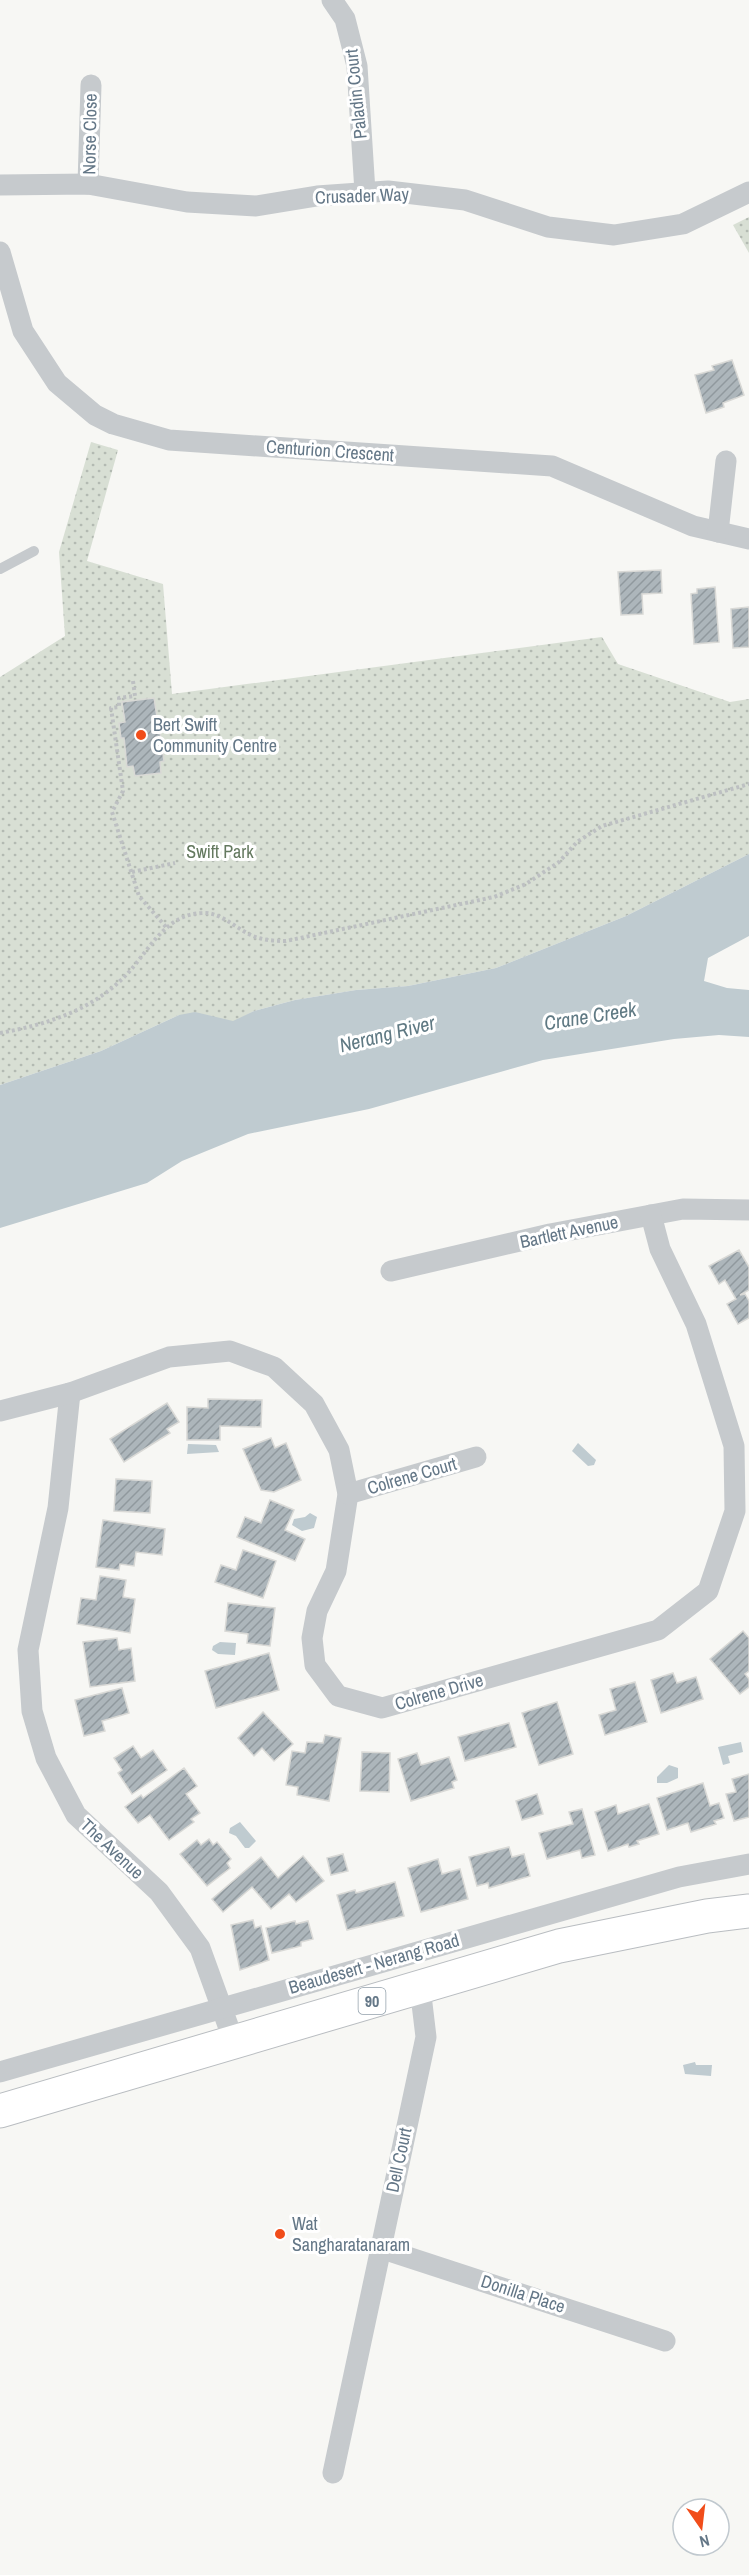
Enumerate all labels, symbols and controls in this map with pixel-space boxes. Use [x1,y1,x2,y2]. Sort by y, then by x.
street label: Paladin Court [338,48,373,140]
street label: Norse Close [76,93,103,175]
street label: Crusader Way [315,181,410,210]
street label: Centurion Crescent [265,434,395,467]
place label: Bert Swift Community Centre [153,712,277,758]
marker: Bert Swift Community Centre [134,728,148,742]
park label: Swift Park [186,839,254,864]
water label: Crane Creek [542,995,639,1036]
water label: Nerang River [336,1008,438,1058]
street label: Bartlett Avenue [517,1209,620,1254]
street label: Colrene Court [364,1451,459,1500]
street label: Colrene Drive [392,1667,486,1716]
street label: The Avenue [75,1813,150,1885]
street label: Beaudesert - Nerang Road [286,1927,462,2000]
road number: 90 [358,1988,386,2014]
street label: Dell Court [379,2125,418,2195]
place label: Wat Sangharatanaram [292,2211,410,2257]
marker: Wat Sangharatanaram [273,2227,287,2241]
street label: Donilla Place [478,2268,568,2319]
north arrow [671,2497,731,2557]
text: N [697,2530,712,2553]

